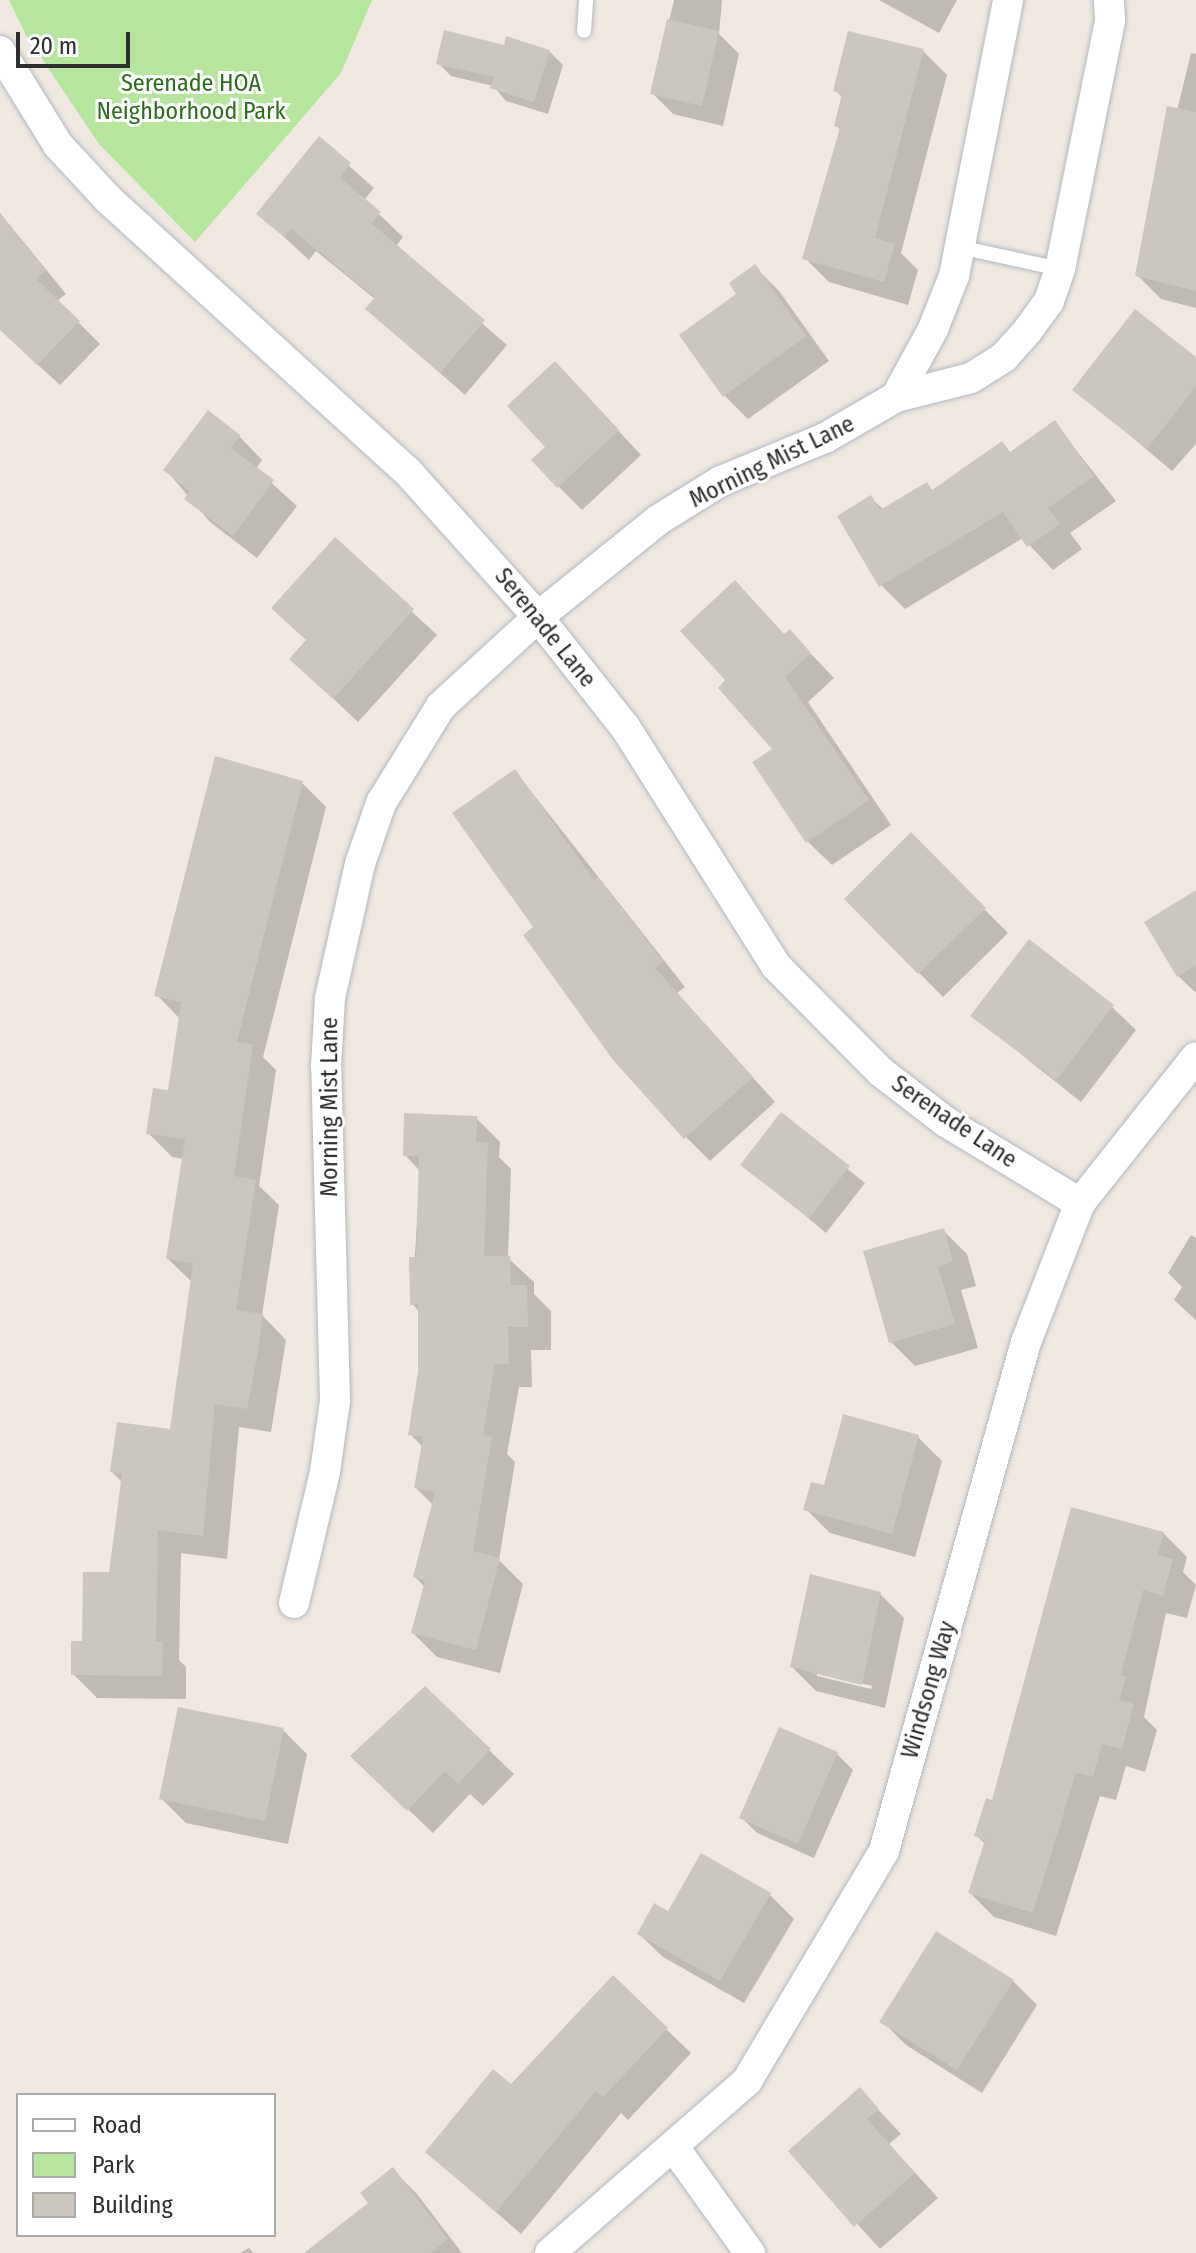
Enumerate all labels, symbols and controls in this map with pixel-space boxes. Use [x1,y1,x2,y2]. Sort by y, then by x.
scale bar [20,16,134,66]
text: 20 m [30,32,77,60]
park label: Serenade HOA Neighborhood Park [96,70,286,126]
street label: Morning Mist Lane [685,410,859,514]
street label: Serenade Lane [488,563,602,693]
street label: Morning Mist Lane [316,1017,344,1197]
street label: Serenade Lane [886,1070,1022,1174]
street label: Windsong Way [896,1618,962,1762]
legend [16,2093,276,2237]
text: Road [92,2111,142,2139]
text: Park [92,2151,135,2179]
text: Building [92,2191,173,2219]

